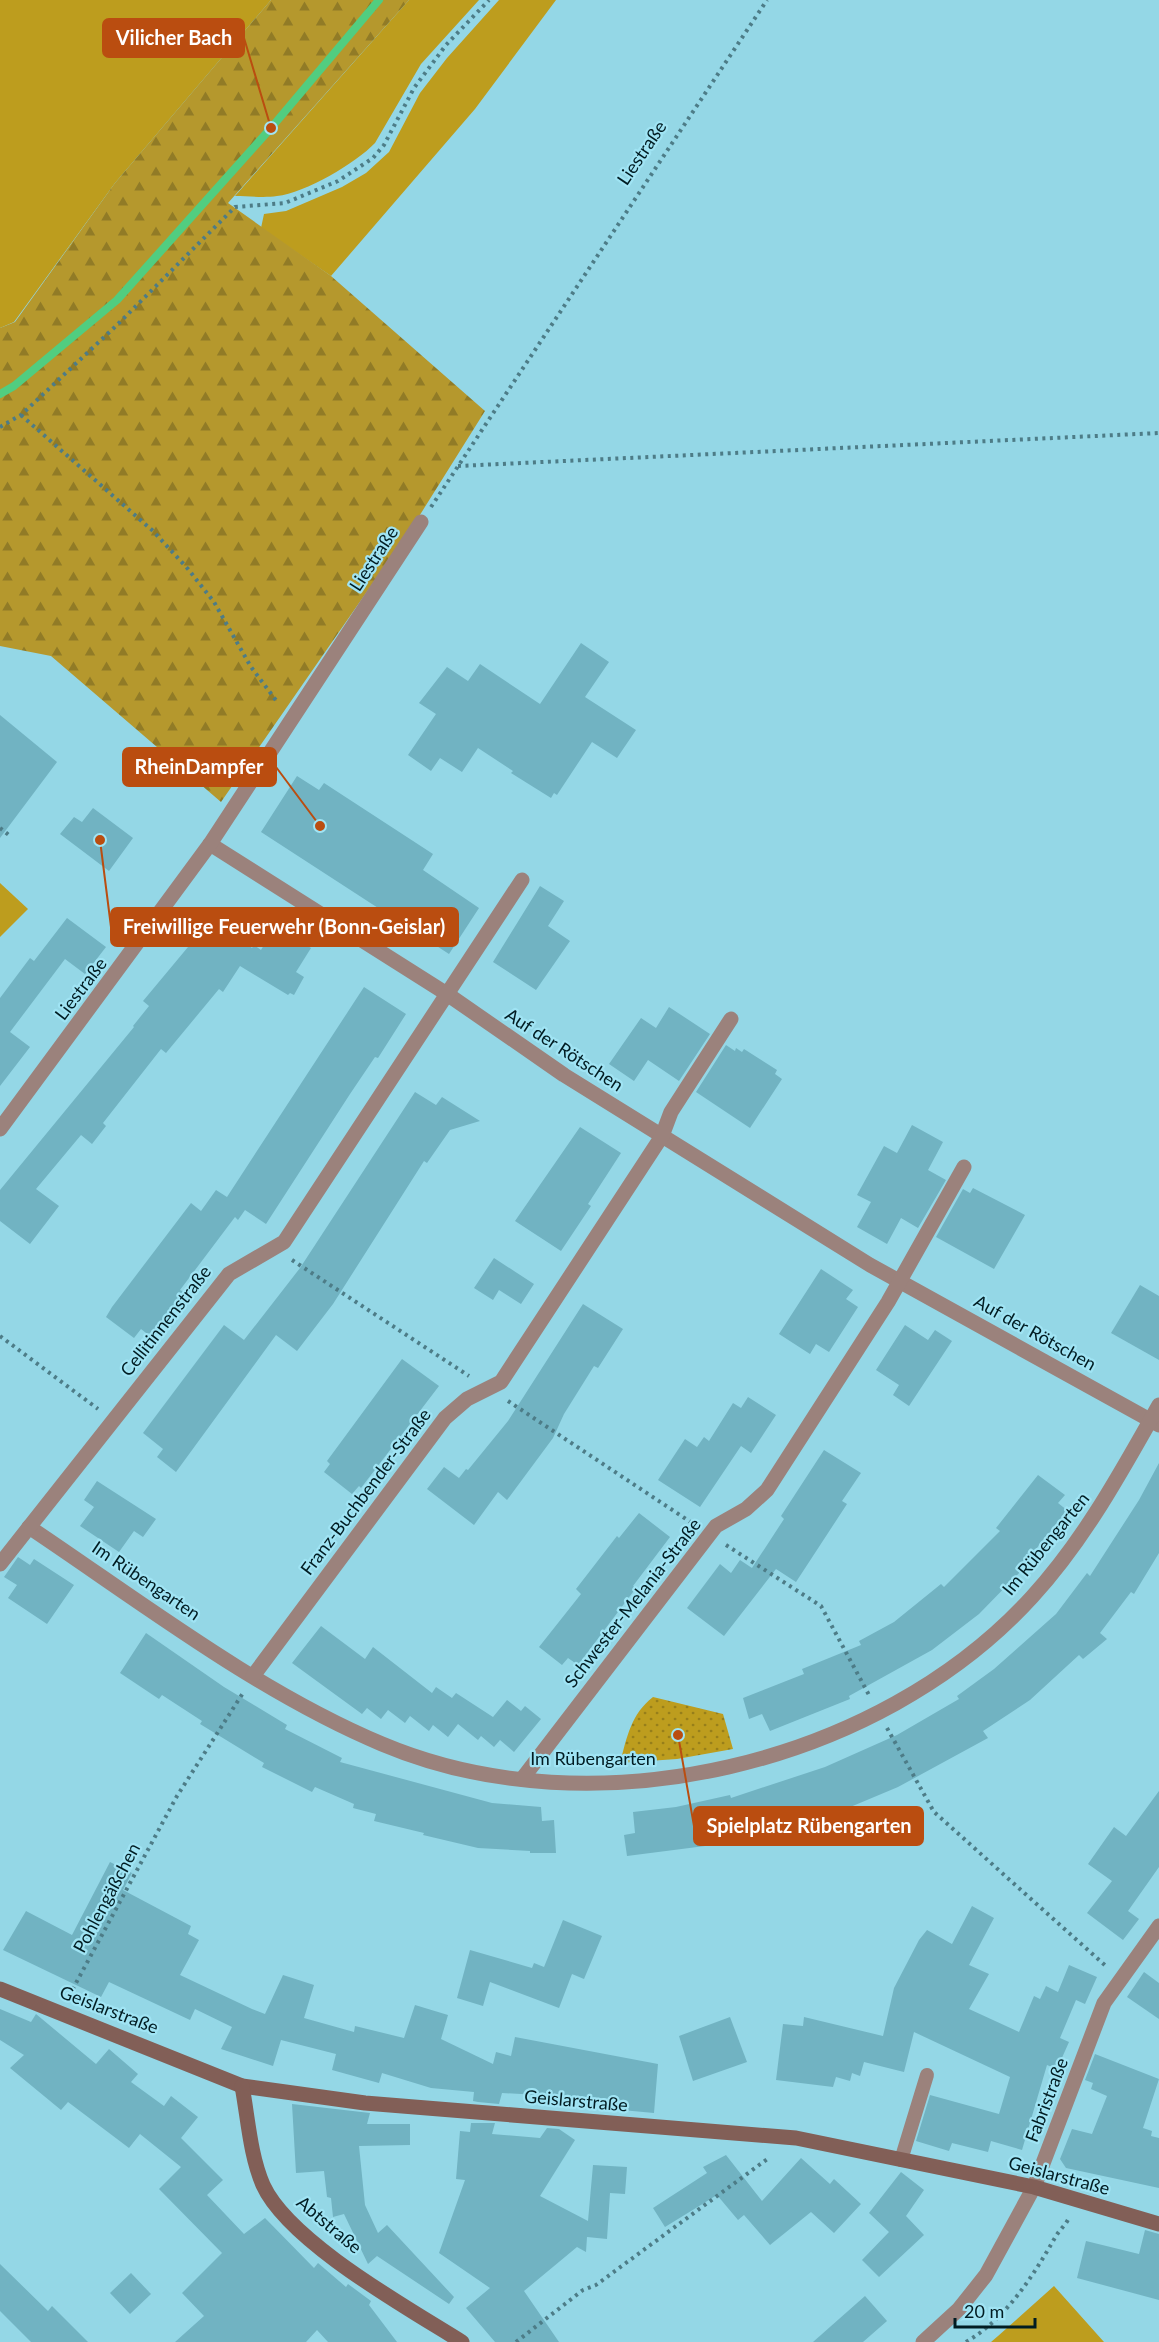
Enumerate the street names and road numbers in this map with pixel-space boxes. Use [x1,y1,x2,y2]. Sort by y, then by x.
street label: Liestraße [612,116,671,189]
street label: Liestraße [344,522,402,595]
street label: Liestraße [50,953,111,1024]
street label: Auf der Rötschen [501,1003,628,1095]
street label: Cellitinnenstraße [115,1261,215,1380]
street label: Auf der Rötschen [971,1290,1100,1375]
street label: Franz-Buchbender-Straße [295,1404,435,1579]
street label: Im Rübengarten [997,1488,1093,1599]
street label: Schwester-Melania-Straße [559,1513,705,1691]
street label: Im Rübengarten [88,1536,205,1624]
street label: Im Rübengarten [530,1747,656,1769]
street label: Pohlengäßchen [68,1839,144,1956]
street label: Geislarstraße [57,1980,162,2038]
street label: Fabristraße [1020,2054,1072,2145]
street label: Geislarstraße [523,2085,629,2115]
street label: Geislarstraße [1006,2151,1112,2199]
street label: Abtstraße [293,2191,367,2258]

